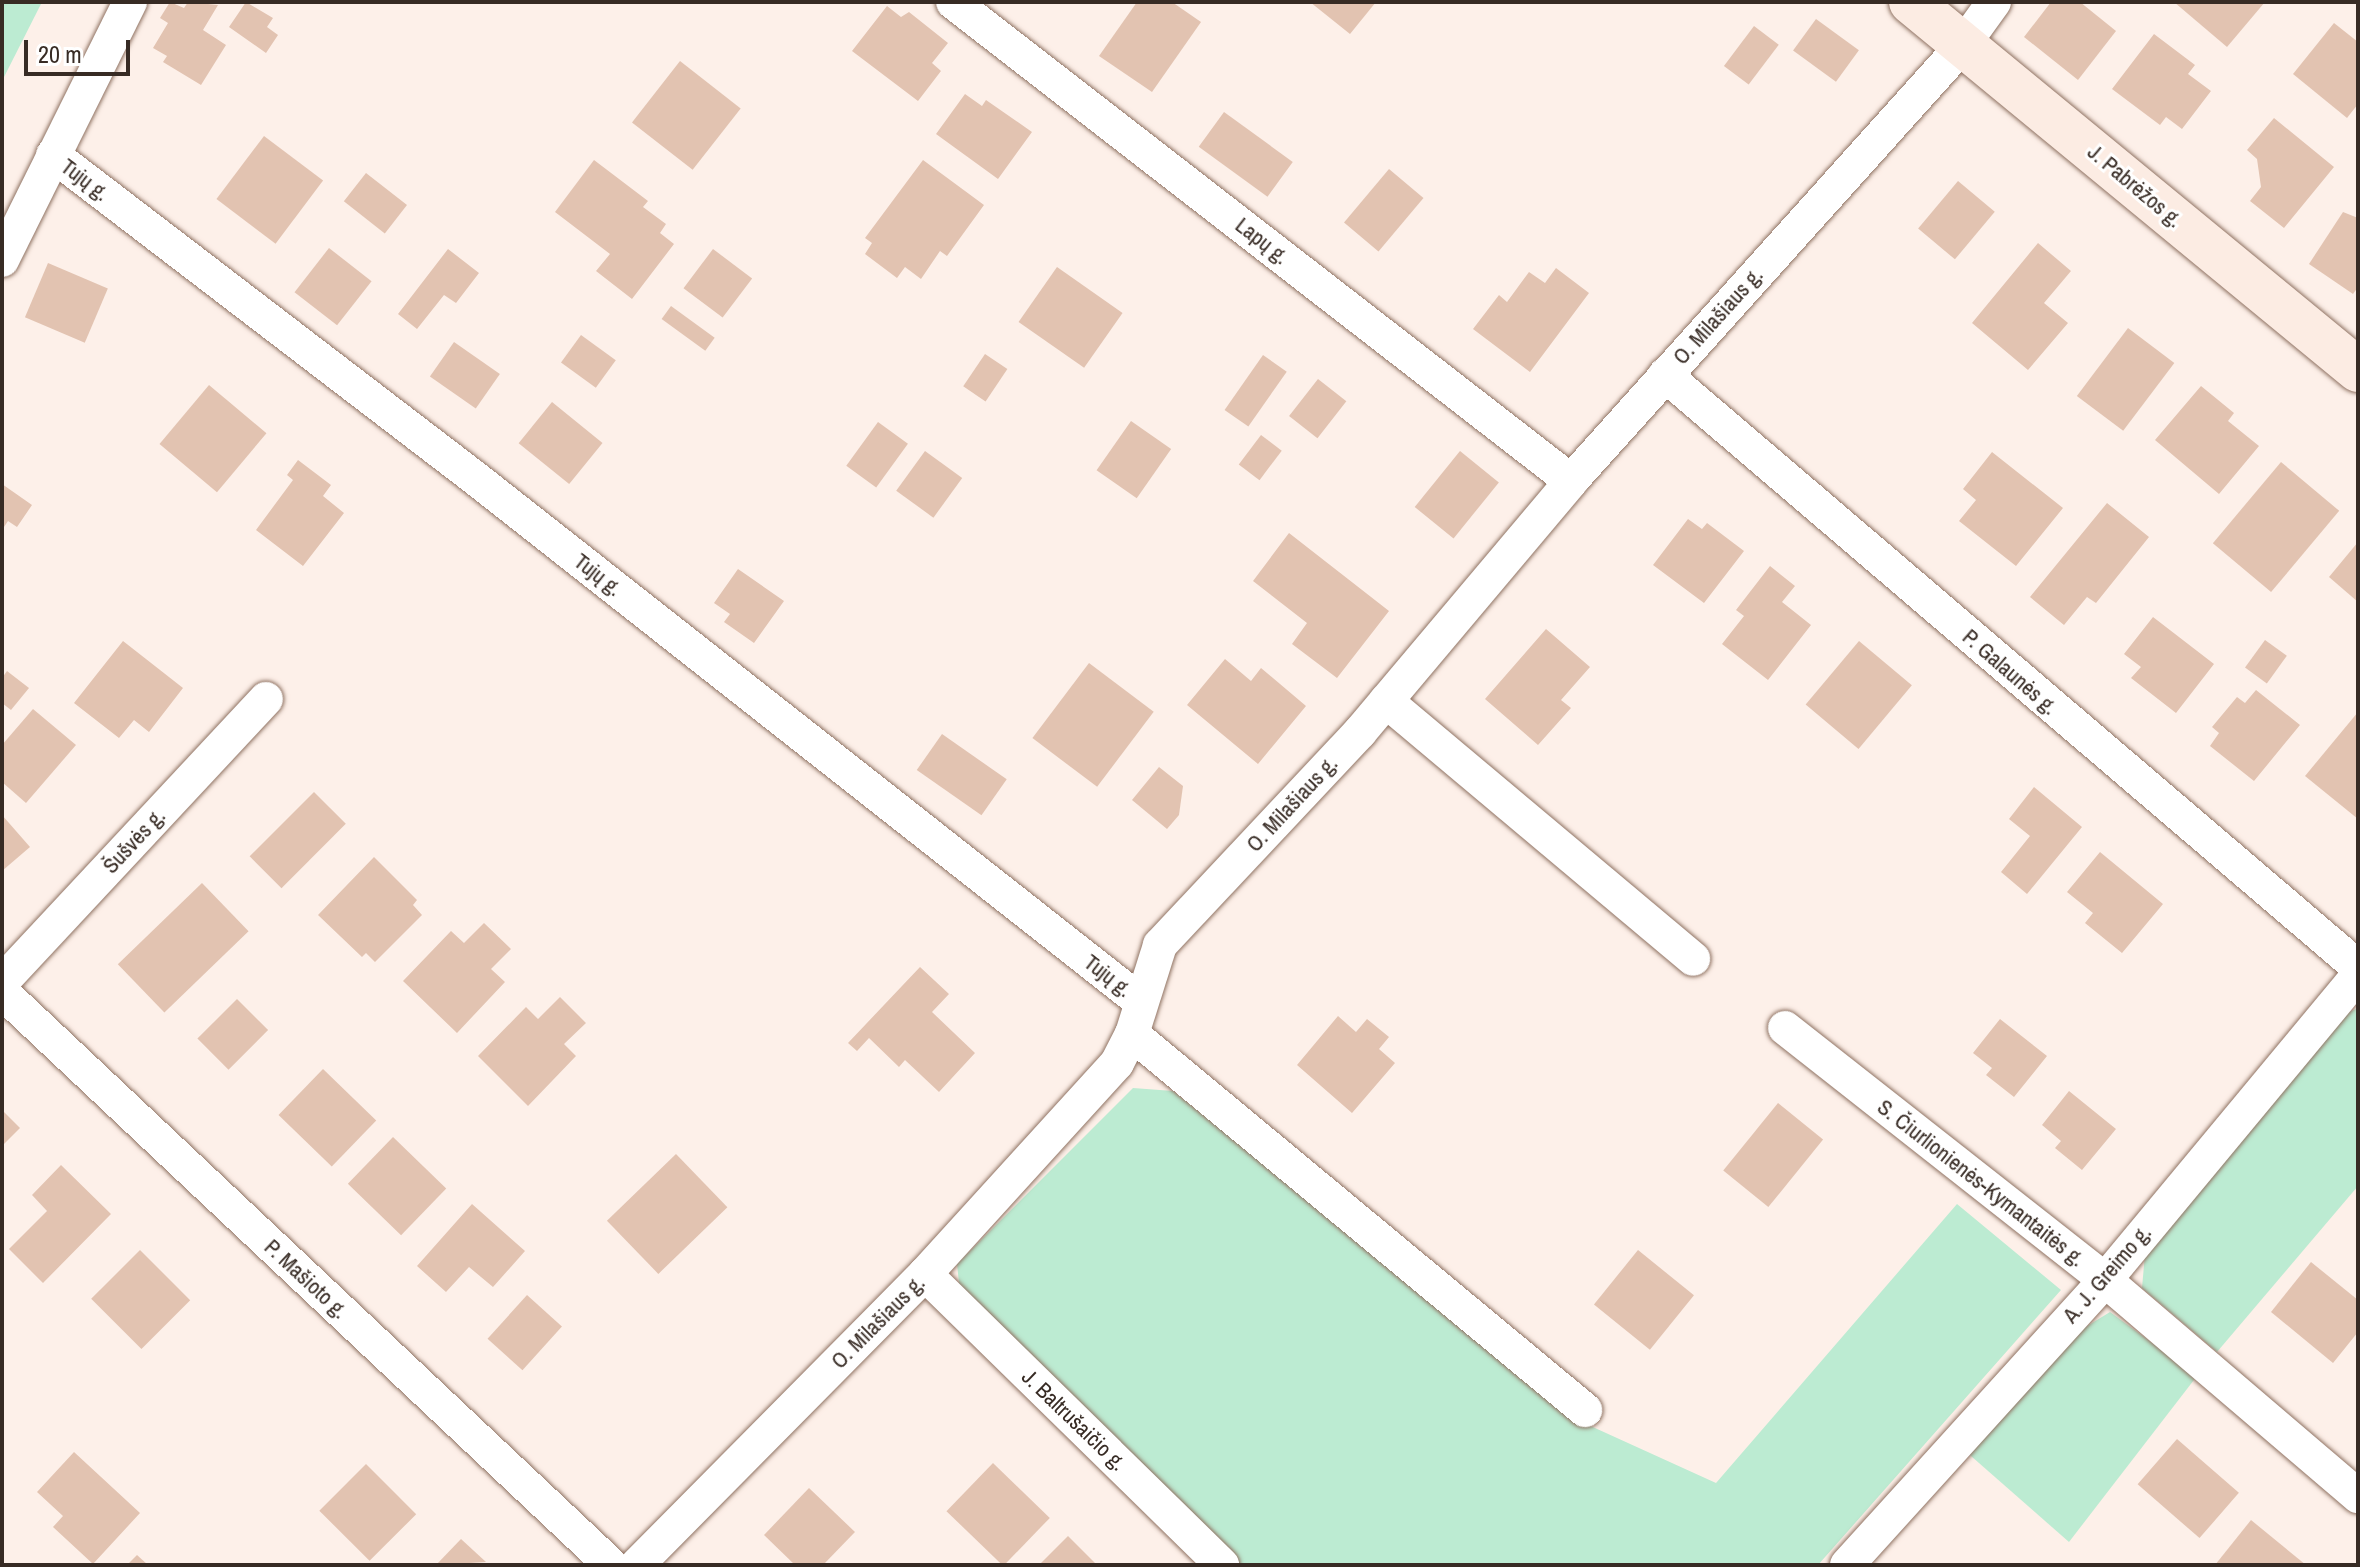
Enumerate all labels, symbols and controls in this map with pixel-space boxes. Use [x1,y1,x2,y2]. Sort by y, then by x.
scale bar [28,24,134,74]
text: 20 m [38,38,82,70]
street label: J. Pabrėžos g. [2082,139,2188,233]
street label: Tujų g. [56,153,114,207]
street label: Lapų g. [1230,212,1294,270]
street label: O. Milašiaus g. [1668,262,1768,370]
street label: Tujų g. [569,548,627,602]
street label: P. Galaunės g. [1957,624,2063,720]
street label: O. Milašiaus g. [1241,751,1343,857]
street label: Šušvės g. [97,803,171,879]
street label: Tujų g. [1079,949,1137,1003]
street label: S. Čiurlionienės-Kymantaitės g. [1872,1094,2090,1272]
street label: A. J. Greimo g. [2057,1220,2157,1328]
street label: P. Mašioto g. [259,1234,353,1324]
street label: O. Milašiaus g. [826,1270,930,1374]
street label: J. Baltrušaičio g. [1016,1364,1132,1476]

